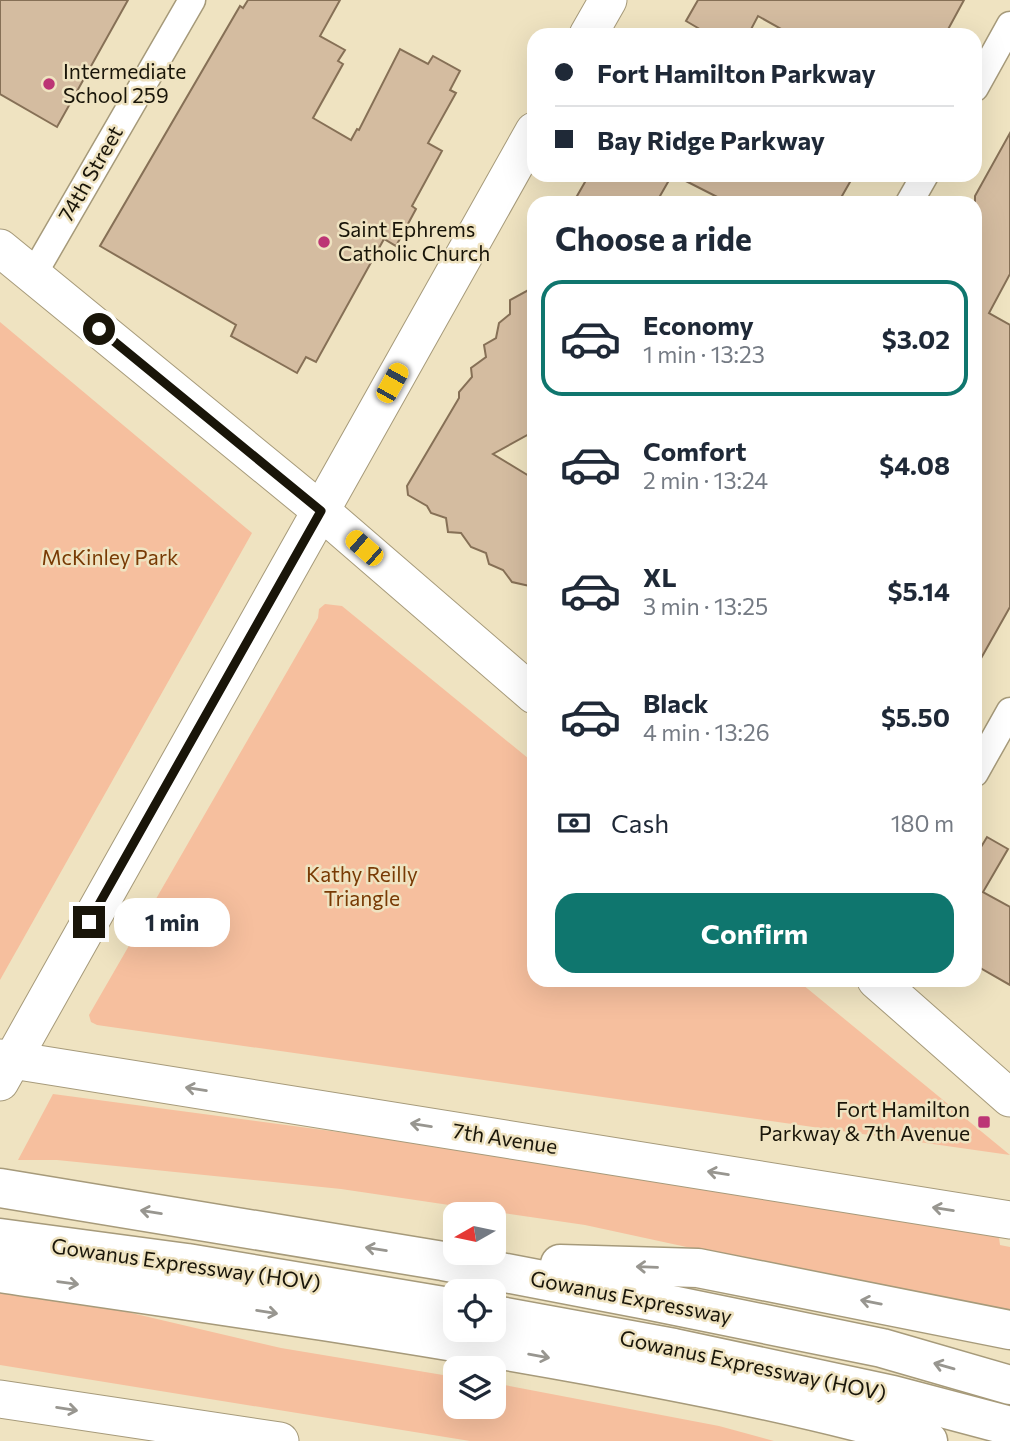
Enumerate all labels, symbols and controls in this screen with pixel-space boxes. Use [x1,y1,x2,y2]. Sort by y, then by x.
text: Fort Hamilton Parkway [597,57,876,88]
place label: Intermediate School 259 [63,58,186,107]
marker: Intermediate School 259 [41,76,57,92]
street label: 74th Street [52,121,127,226]
text: Bay Ridge Parkway [597,124,825,155]
place label: Saint Ephrems Catholic Church [338,216,490,265]
text: Choose a ride [555,218,752,258]
marker: Saint Ephrems Catholic Church [316,234,332,250]
icon: car [559,307,622,370]
text: Economy [643,309,754,340]
route start [83,313,115,345]
text: $3.02 [882,323,950,354]
text: 1 min · 13:23 [643,340,765,368]
car [373,360,412,406]
icon: car [559,433,622,496]
text: Comfort [643,435,746,466]
text: $4.08 [879,449,950,480]
text: 2 min · 13:24 [643,466,768,494]
car [342,526,387,570]
park label: McKinley Park [42,544,178,569]
icon: car [559,559,622,622]
text: XL [643,561,677,592]
text: $5.14 [888,575,950,606]
text: 3 min · 13:25 [643,592,768,620]
icon: car [559,685,622,748]
text: Black [643,687,709,718]
text: $5.50 [881,701,950,732]
text: 4 min · 13:26 [643,718,770,746]
icon: cash [555,804,593,842]
text: Cash [611,807,669,838]
text: 180 m [891,809,954,837]
park label: Kathy Reilly Triangle [306,861,418,910]
button: Confirm [555,893,954,973]
callout: 1 min [114,898,229,946]
route end [73,906,105,938]
text: 1 min [145,908,199,936]
one-way arrow [185,1082,208,1095]
place label: Fort Hamilton Parkway & 7th Avenue [759,1096,970,1145]
marker: Fort Hamilton Parkway & 7th Avenue [976,1114,992,1130]
street label: 7th Avenue [451,1117,559,1158]
one-way arrow [410,1118,433,1131]
one-way arrow [707,1166,730,1179]
north arrow [443,1202,506,1265]
map controls [443,1202,506,1419]
one-way arrow [932,1202,955,1215]
one-way arrow [140,1205,163,1218]
street label: Gowanus Expressway (HOV) [50,1232,323,1295]
one-way arrow [365,1242,388,1255]
one-way arrow [636,1260,659,1273]
street label: Gowanus Expressway [528,1265,734,1328]
one-way arrow [56,1277,78,1290]
button: locate [443,1279,506,1342]
one-way arrow [860,1294,883,1308]
one-way arrow [255,1306,277,1319]
street label: Gowanus Expressway (HOV) [618,1324,889,1405]
one-way arrow [527,1350,550,1364]
button: layers [443,1356,506,1419]
one-way arrow [934,1359,956,1372]
one-way arrow [56,1403,78,1416]

